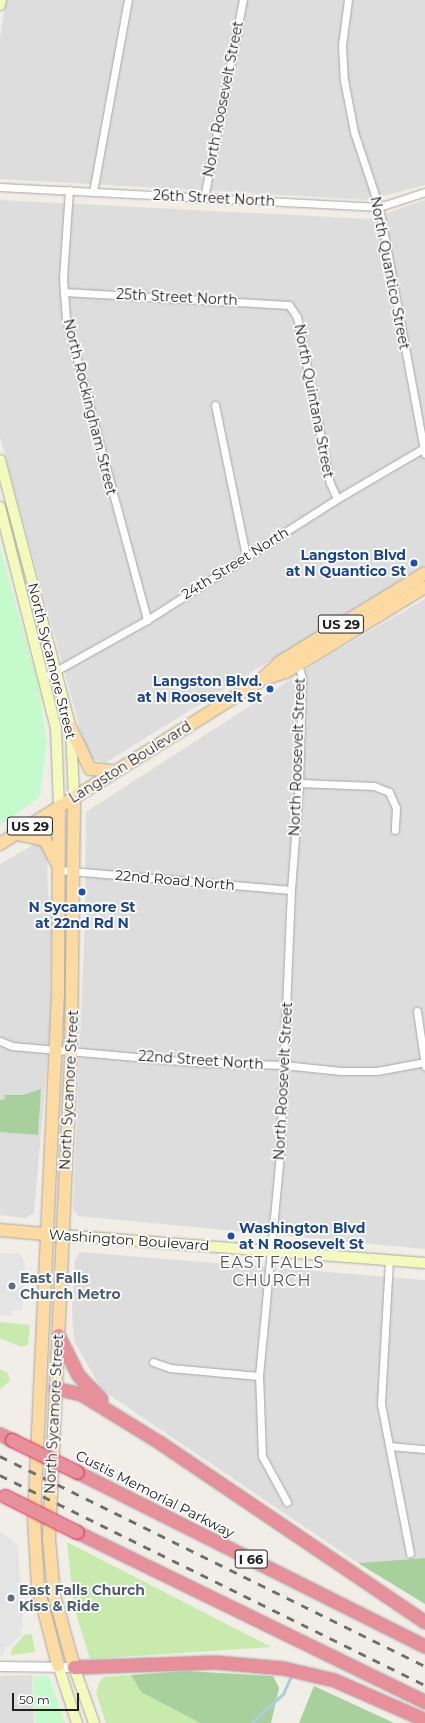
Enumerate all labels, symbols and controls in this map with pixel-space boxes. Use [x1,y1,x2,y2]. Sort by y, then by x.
street label: North Roosevelt Street [200,19,246,179]
street label: 26th Street North [152,186,276,210]
street label: North Quantico Street [367,195,413,351]
street label: 25th Street North [116,285,238,309]
street label: North Rockingham Street [60,317,120,497]
street label: North Quintana Street [291,323,337,479]
street label: 24th Street North [178,523,292,603]
place label: Langston Blvd at N Quantico St [286,547,406,580]
marker: Langston Blvd at N Quantico St [409,558,419,568]
street label: North Sycamore Street [24,581,80,741]
road number: US 29 [317,613,365,635]
place label: Langston Blvd. at N Roosevelt St [137,673,262,706]
street label: North Roosevelt Street [286,677,308,837]
marker: Langston Blvd. at N Roosevelt St [265,684,275,694]
street label: Langston Boulevard [66,718,194,806]
road number: US 29 [6,815,54,837]
street label: 22nd Road North [115,866,235,894]
marker: N Sycamore St at 22nd Rd N [77,887,87,897]
place label: N Sycamore St at 22nd Rd N [29,899,135,932]
street label: North Roosevelt Street [270,1001,296,1161]
street label: North Sycamore Street [56,1009,82,1171]
street label: 22nd Street North [138,1047,264,1073]
place label: Washington Blvd at N Roosevelt St [239,1220,365,1252]
street label: Washington Boulevard [48,1226,210,1254]
marker: Washington Blvd at N Roosevelt St [226,1231,236,1241]
district label: EAST FALLS CHURCH [220,1253,324,1291]
place label: East Falls Church Metro [20,1270,121,1302]
marker: East Falls Church Metro [7,1281,17,1291]
street label: North Sycamore Street [41,1333,67,1495]
street label: Custis Memorial Parkway [73,1447,237,1541]
road number: I 66 [234,1548,268,1570]
place label: East Falls Church Kiss & Ride [19,1582,145,1614]
marker: East Falls Church Kiss & Ride [6,1593,16,1603]
scale bar [14,1685,81,1711]
text: 50 m [19,1692,50,1707]

